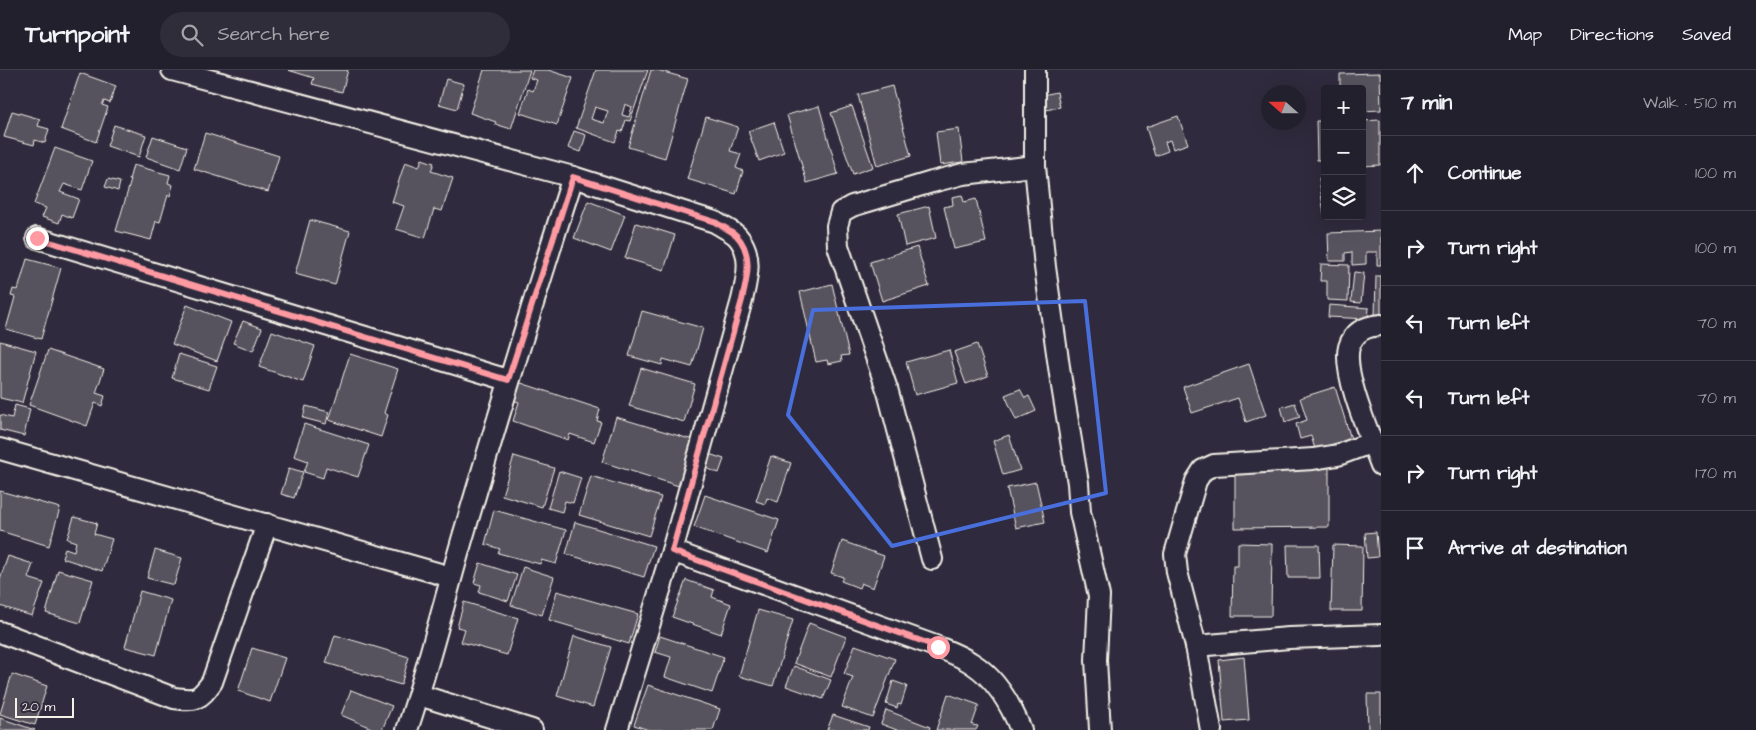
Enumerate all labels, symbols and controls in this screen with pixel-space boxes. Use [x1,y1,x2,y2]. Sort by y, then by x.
search box [160,12,510,57]
text: Turnpoint [25,18,130,52]
icon: search [178,21,206,49]
text: Search here [218,21,330,48]
text: Map [1508,22,1542,47]
text: Directions [1570,22,1654,47]
text: Saved [1682,22,1731,47]
north arrow [1261,85,1306,130]
map controls [1321,85,1366,220]
button: + [1321,85,1366,130]
text: 7 min [1401,88,1452,117]
text: Walk · 510 m [1643,92,1736,114]
button: − [1321,130,1366,175]
icon: ahead [1401,159,1429,187]
text: Continue [1448,160,1522,187]
text: 100 m [1695,162,1736,184]
button: layers [1321,175,1366,220]
route end [26,227,49,250]
icon: right [1401,234,1429,262]
text: Turn right [1448,235,1537,262]
text: 100 m [1695,237,1736,259]
icon: left [1401,309,1429,337]
text: Turn left [1448,310,1529,337]
text: 70 m [1697,312,1736,334]
icon: left [1401,384,1429,412]
text: Turn left [1448,385,1529,412]
text: 70 m [1697,387,1736,409]
icon: right [1401,459,1429,487]
text: Turn right [1448,460,1537,487]
text: 170 m [1695,462,1736,484]
icon: arrive [1401,534,1429,562]
text: Arrive at destination [1448,535,1627,562]
route start [927,636,950,659]
scale bar [15,695,74,718]
text: 20 m [22,697,55,717]

